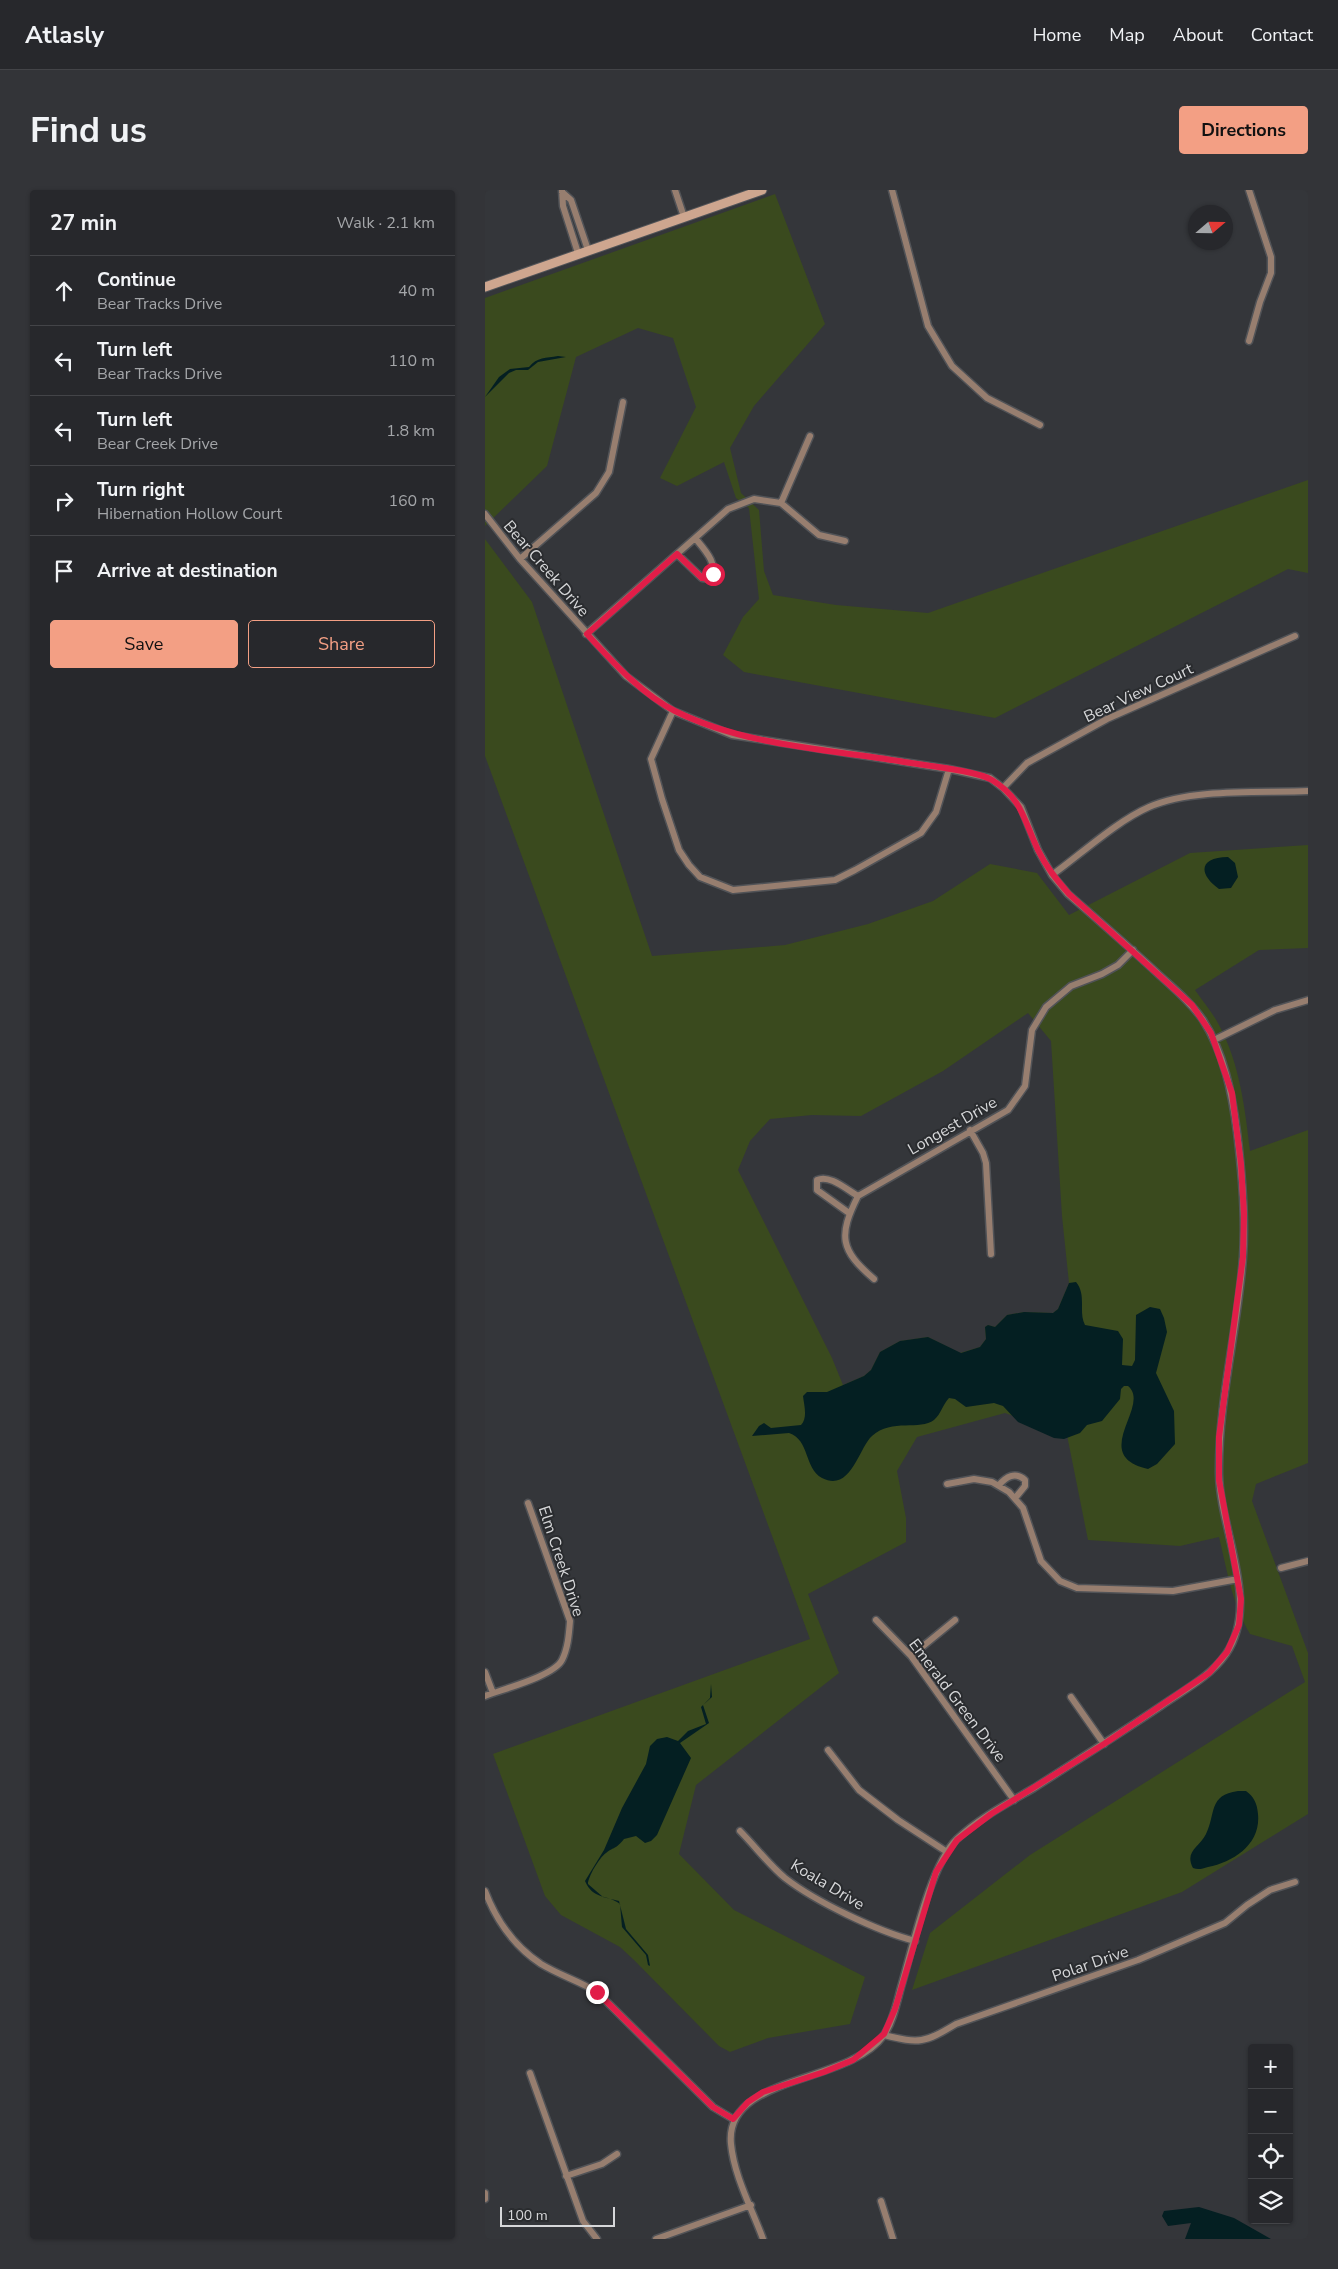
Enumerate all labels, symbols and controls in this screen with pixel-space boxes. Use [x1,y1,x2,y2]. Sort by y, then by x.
text: Atlasly [25,19,104,51]
text: Home [1033,23,1081,47]
text: Map [1109,23,1145,47]
text: About [1173,23,1223,47]
text: Contact [1251,23,1313,47]
button: Directions [1179,106,1308,154]
text: Find us [30,107,147,154]
north arrow [1188,205,1233,250]
text: 27 min [50,209,117,237]
text: Walk · 2.1 km [337,212,435,234]
text: Continue [97,267,176,293]
icon: ahead [50,277,78,305]
text: 40 m [398,280,435,302]
text: Bear Tracks Drive [97,293,222,315]
text: Turn left [97,337,172,363]
icon: left [50,347,78,375]
text: 110 m [388,350,435,372]
text: Bear Tracks Drive [97,363,222,385]
text: Turn left [97,407,172,433]
icon: left [50,417,78,445]
text: 1.8 km [386,420,435,442]
text: Bear Creek Drive [97,433,218,455]
text: Turn right [97,477,184,503]
icon: right [50,487,78,515]
text: 160 m [388,490,435,512]
text: Hibernation Hollow Court [97,503,282,525]
street label: Bear Creek Drive [498,516,594,622]
icon: arrive [50,557,78,585]
text: Arrive at destination [97,558,278,584]
route start [702,563,725,586]
button: Save [50,620,238,668]
button: Share [248,620,435,668]
street label: Bear View Court [1080,658,1197,728]
street label: Longest Drive [904,1091,1001,1160]
street label: Elm Creek Drive [533,1503,589,1620]
street label: Emerald Green Drive [904,1634,1011,1767]
street label: Koala Drive [786,1854,868,1916]
street label: Polar Drive [1049,1941,1132,1987]
route end [586,1981,609,2004]
map controls [1248,2044,1293,2224]
button: + [1248,2044,1293,2089]
button: − [1248,2089,1293,2134]
button: locate [1248,2134,1293,2179]
button: layers [1248,2179,1293,2224]
scale bar [500,2204,615,2227]
text: 100 m [507,2206,548,2225]

